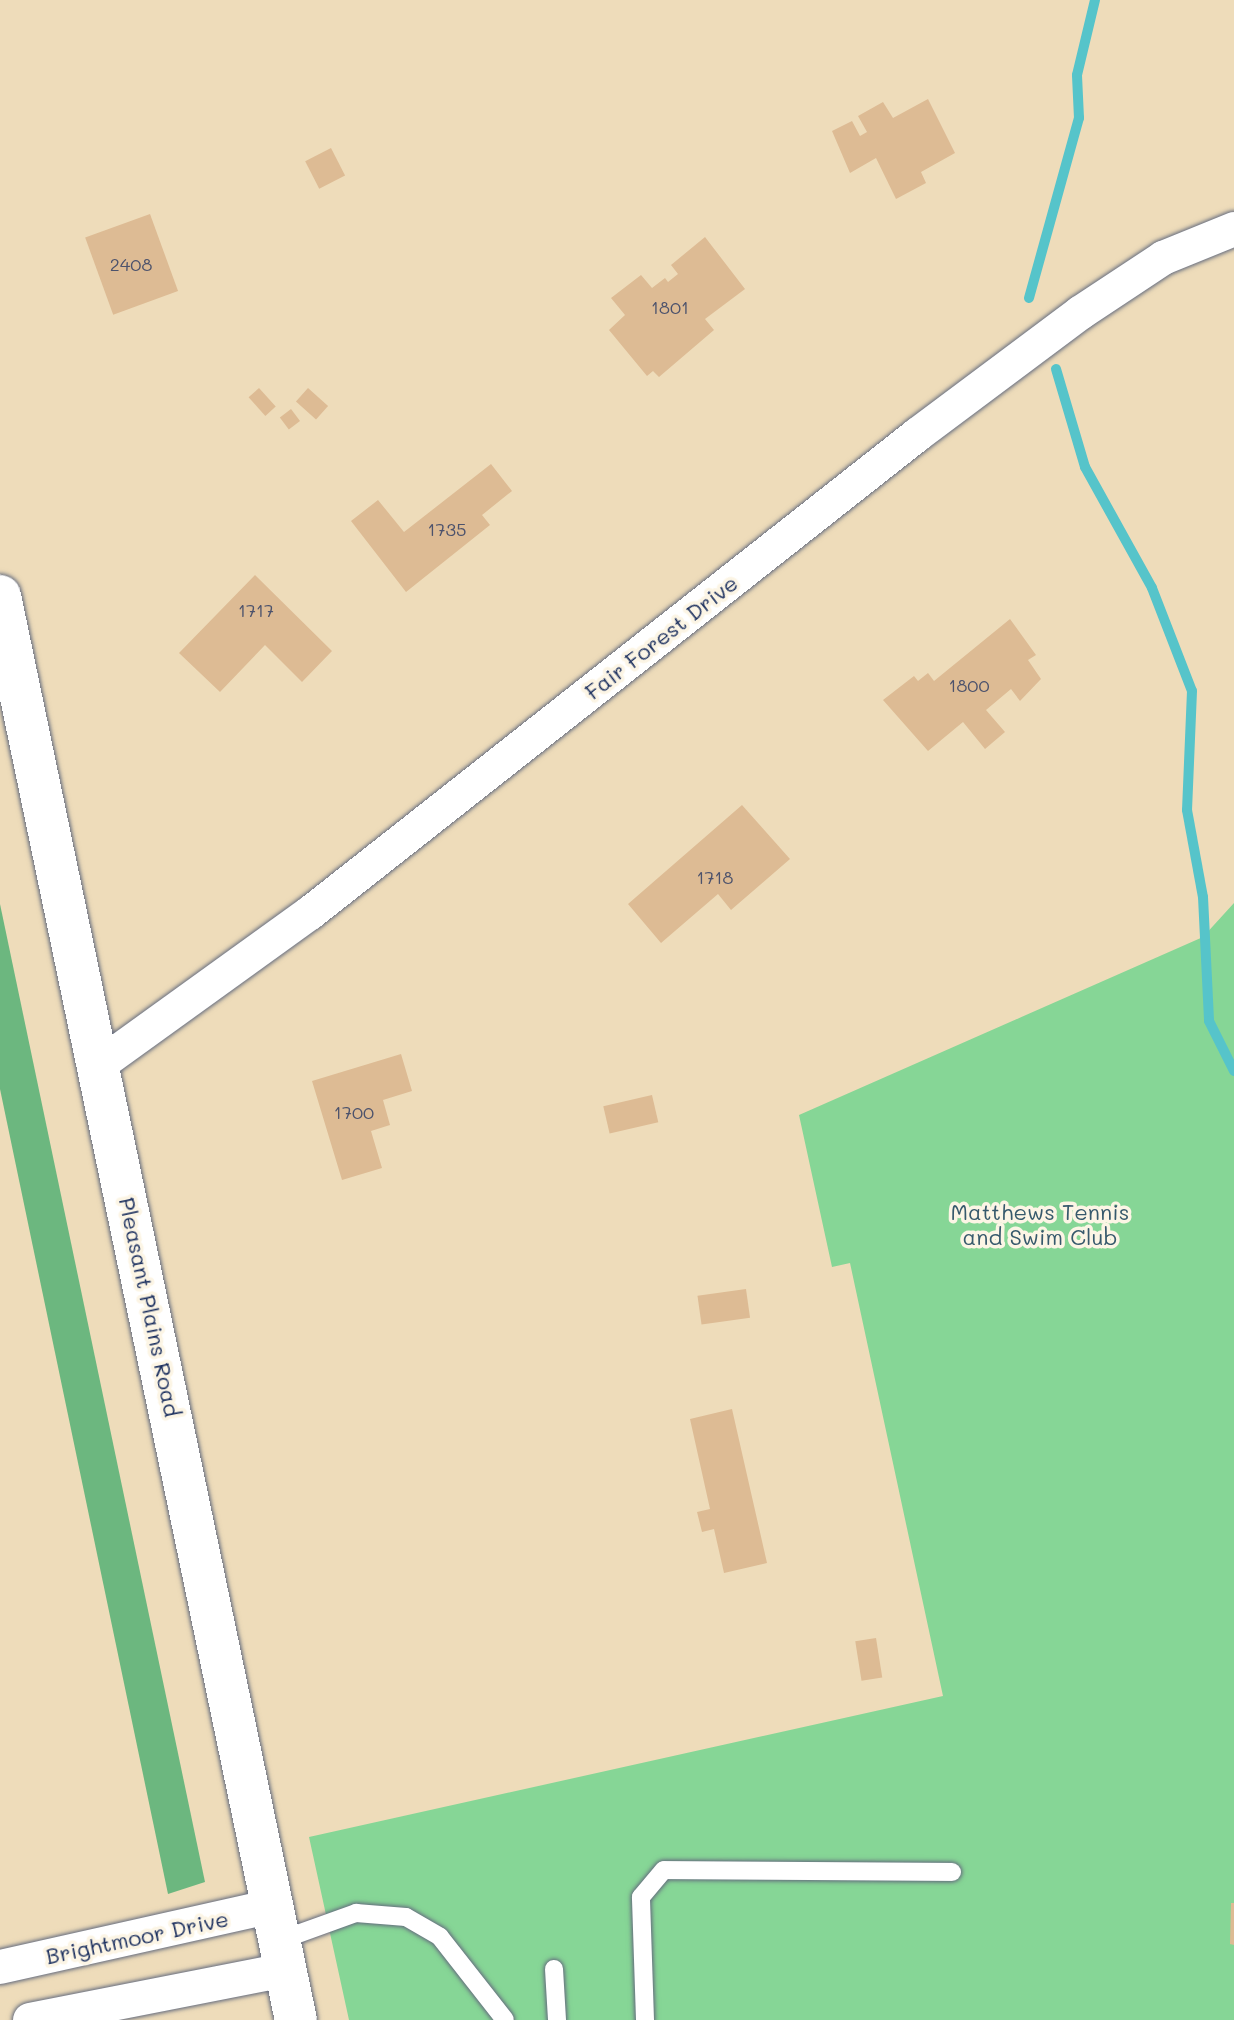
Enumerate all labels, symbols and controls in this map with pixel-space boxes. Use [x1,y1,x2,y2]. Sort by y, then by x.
house number: 2408 [110,253,152,275]
house number: 1801 [651,296,689,318]
house number: 1735 [427,518,467,540]
street label: Fair Forest Drive [579,569,743,705]
house number: 1717 [238,599,274,621]
house number: 1800 [948,674,990,696]
house number: 1718 [697,866,733,888]
house number: 1700 [334,1101,374,1123]
street label: Pleasant Plains Road [114,1195,186,1419]
park label: Matthews Tennis and Swim Club [950,1198,1130,1250]
street label: Brightmoor Drive [43,1905,231,1969]

